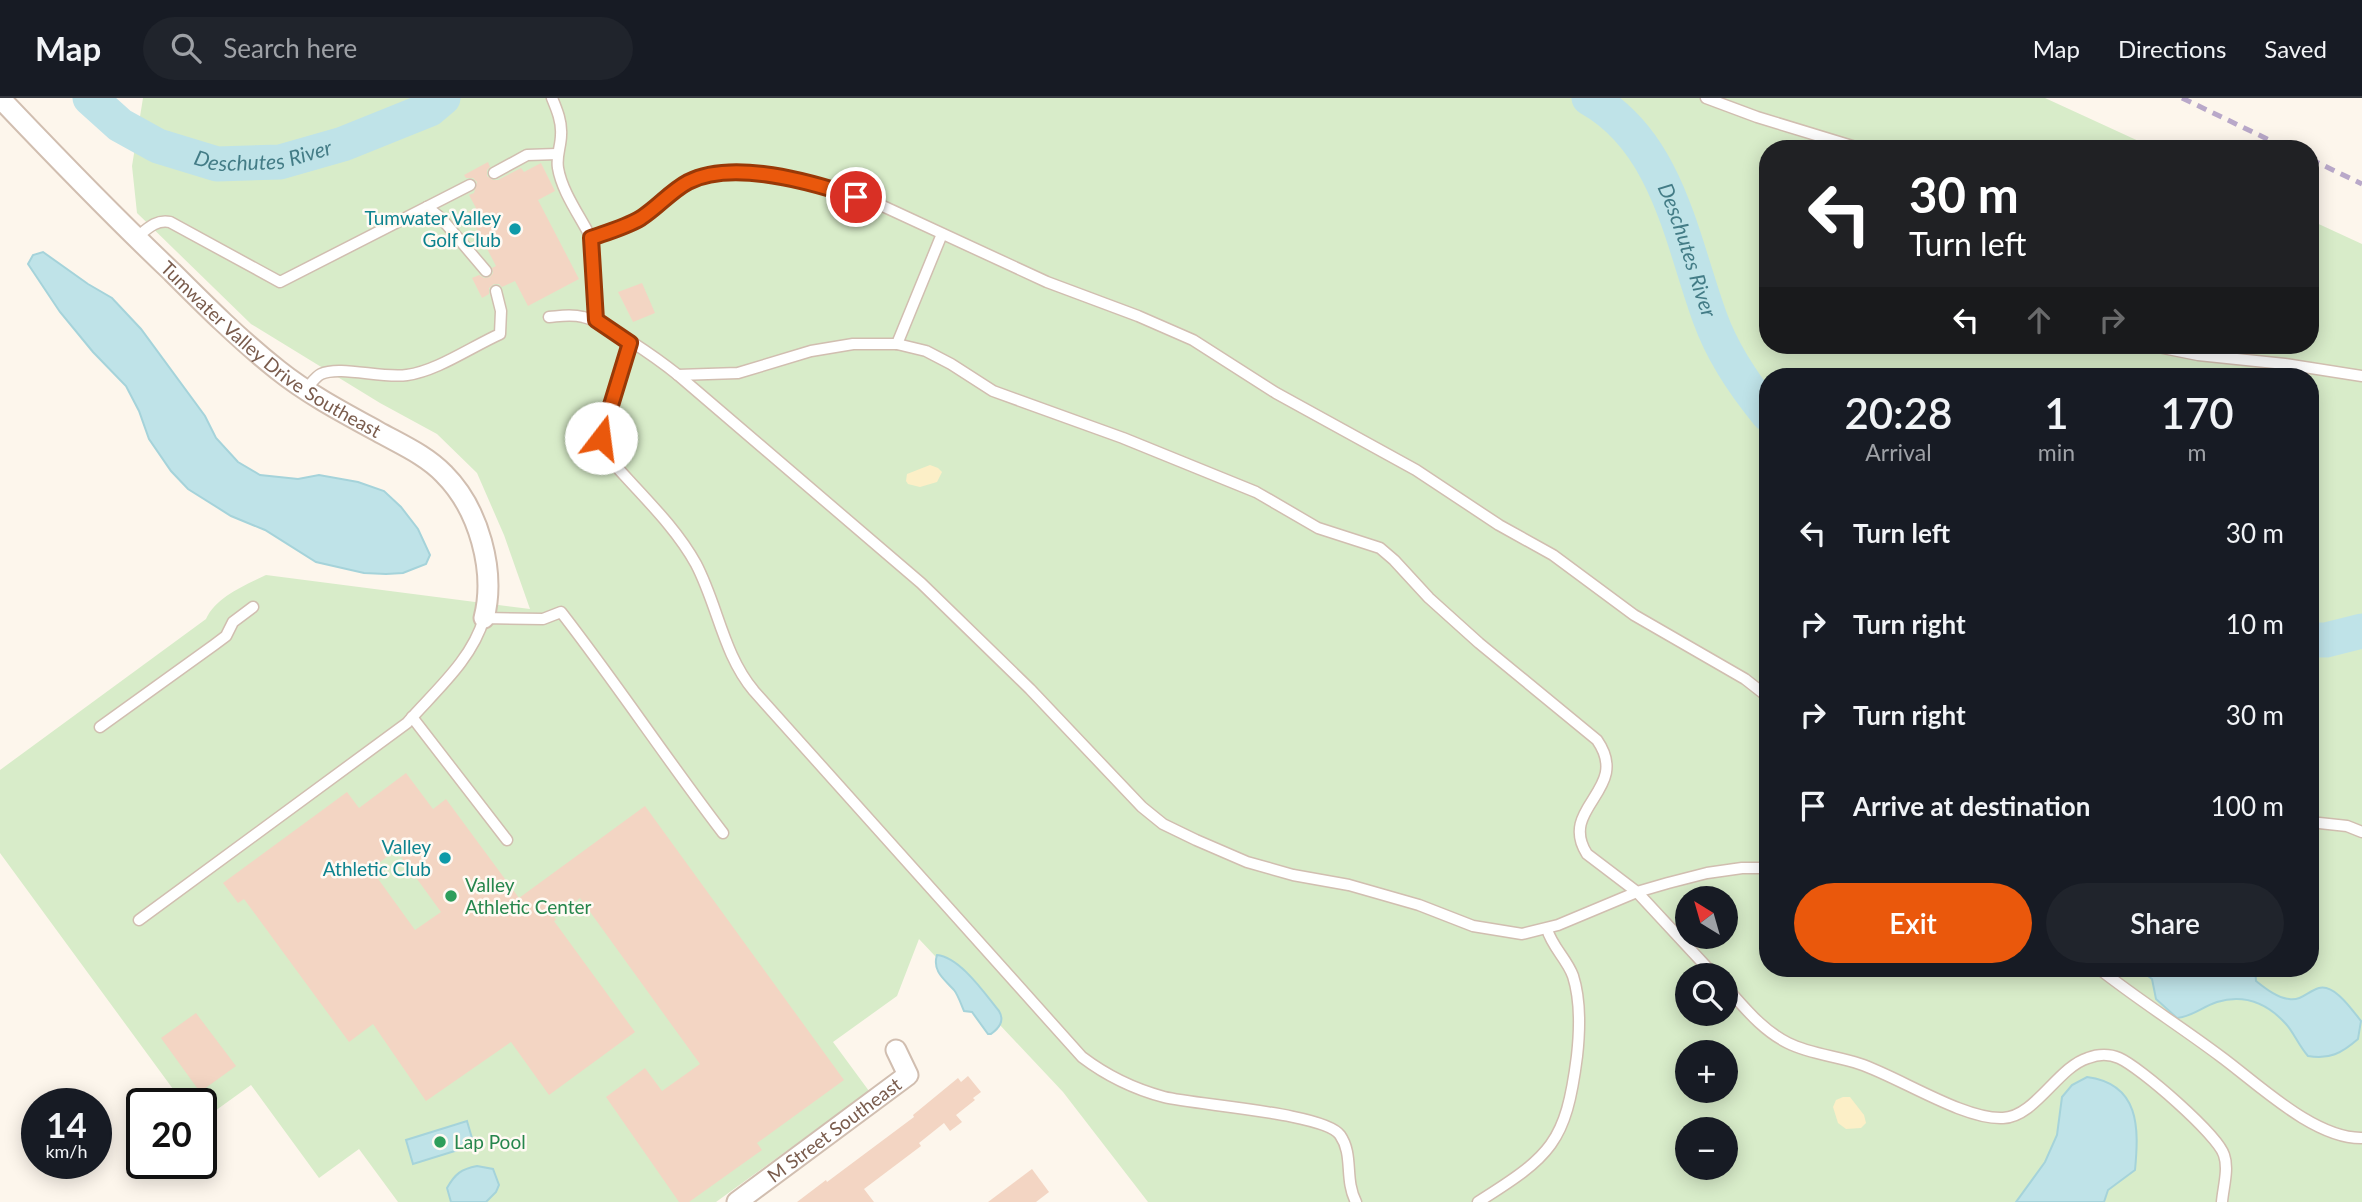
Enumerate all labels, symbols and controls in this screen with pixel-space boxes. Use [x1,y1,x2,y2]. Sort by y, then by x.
search box [143,17,633,80]
text: Map [35,28,101,68]
icon: search [167,29,205,67]
text: Search here [223,32,357,64]
text: Map [2033,34,2080,63]
text: Directions [2118,34,2226,63]
text: Saved [2264,34,2327,63]
water label: Deschutes River [191,134,335,175]
text: 30 m [1909,165,2019,223]
pin [826,167,886,227]
icon: left [1794,168,1885,259]
icon: arrive [837,178,875,216]
water label: Deschutes River [1654,179,1723,321]
place label: Tumwater Valley Golf Club [365,206,501,251]
marker: Tumwater Valley Golf Club [507,221,523,237]
text: Turn left [1909,224,2026,263]
street label: Tumwater Valley Drive Southeast [156,256,385,442]
icon: left [1947,301,1985,339]
icon: ahead [2020,301,2058,339]
icon: right [2093,301,2131,339]
text: 20:28 [1844,388,1952,438]
text: 1 [2044,388,2069,438]
text: 170 [2161,388,2234,438]
position arrow [564,401,638,475]
text: Arrival [1865,438,1932,466]
text: min [2038,438,2075,466]
text: m [2188,438,2207,466]
icon: left [1794,514,1832,552]
text: Turn left [1853,517,1950,549]
text: 30 m [2226,517,2284,549]
icon: right [1794,605,1832,643]
text: Turn right [1853,608,1966,640]
text: 10 m [2226,608,2284,640]
icon: right [1794,696,1832,734]
text: Turn right [1853,699,1966,731]
text: 30 m [2226,699,2284,731]
icon: arrive [1794,787,1832,825]
text: Arrive at destination [1853,790,2090,822]
text: 100 m [2211,790,2284,822]
place label: Valley Athletic Club [323,835,431,880]
marker: Valley Athletic Club [437,850,453,866]
place label: Valley Athletic Center [465,873,592,918]
button: Exit [1794,883,2032,963]
button: Share [2046,883,2284,963]
north arrow [1675,886,1738,948]
map controls [1675,886,1738,1180]
marker: Valley Athletic Center [443,888,459,904]
button: search [1675,963,1738,1026]
button: + [1675,1040,1738,1103]
street label: M Street Southeast [762,1072,906,1187]
speed limit sign: 20 [126,1088,217,1179]
text: 14 [46,1103,87,1145]
button: − [1675,1117,1738,1180]
place label: Lap Pool [454,1130,526,1153]
marker: Lap Pool [432,1134,448,1150]
text: km/h [45,1140,88,1162]

